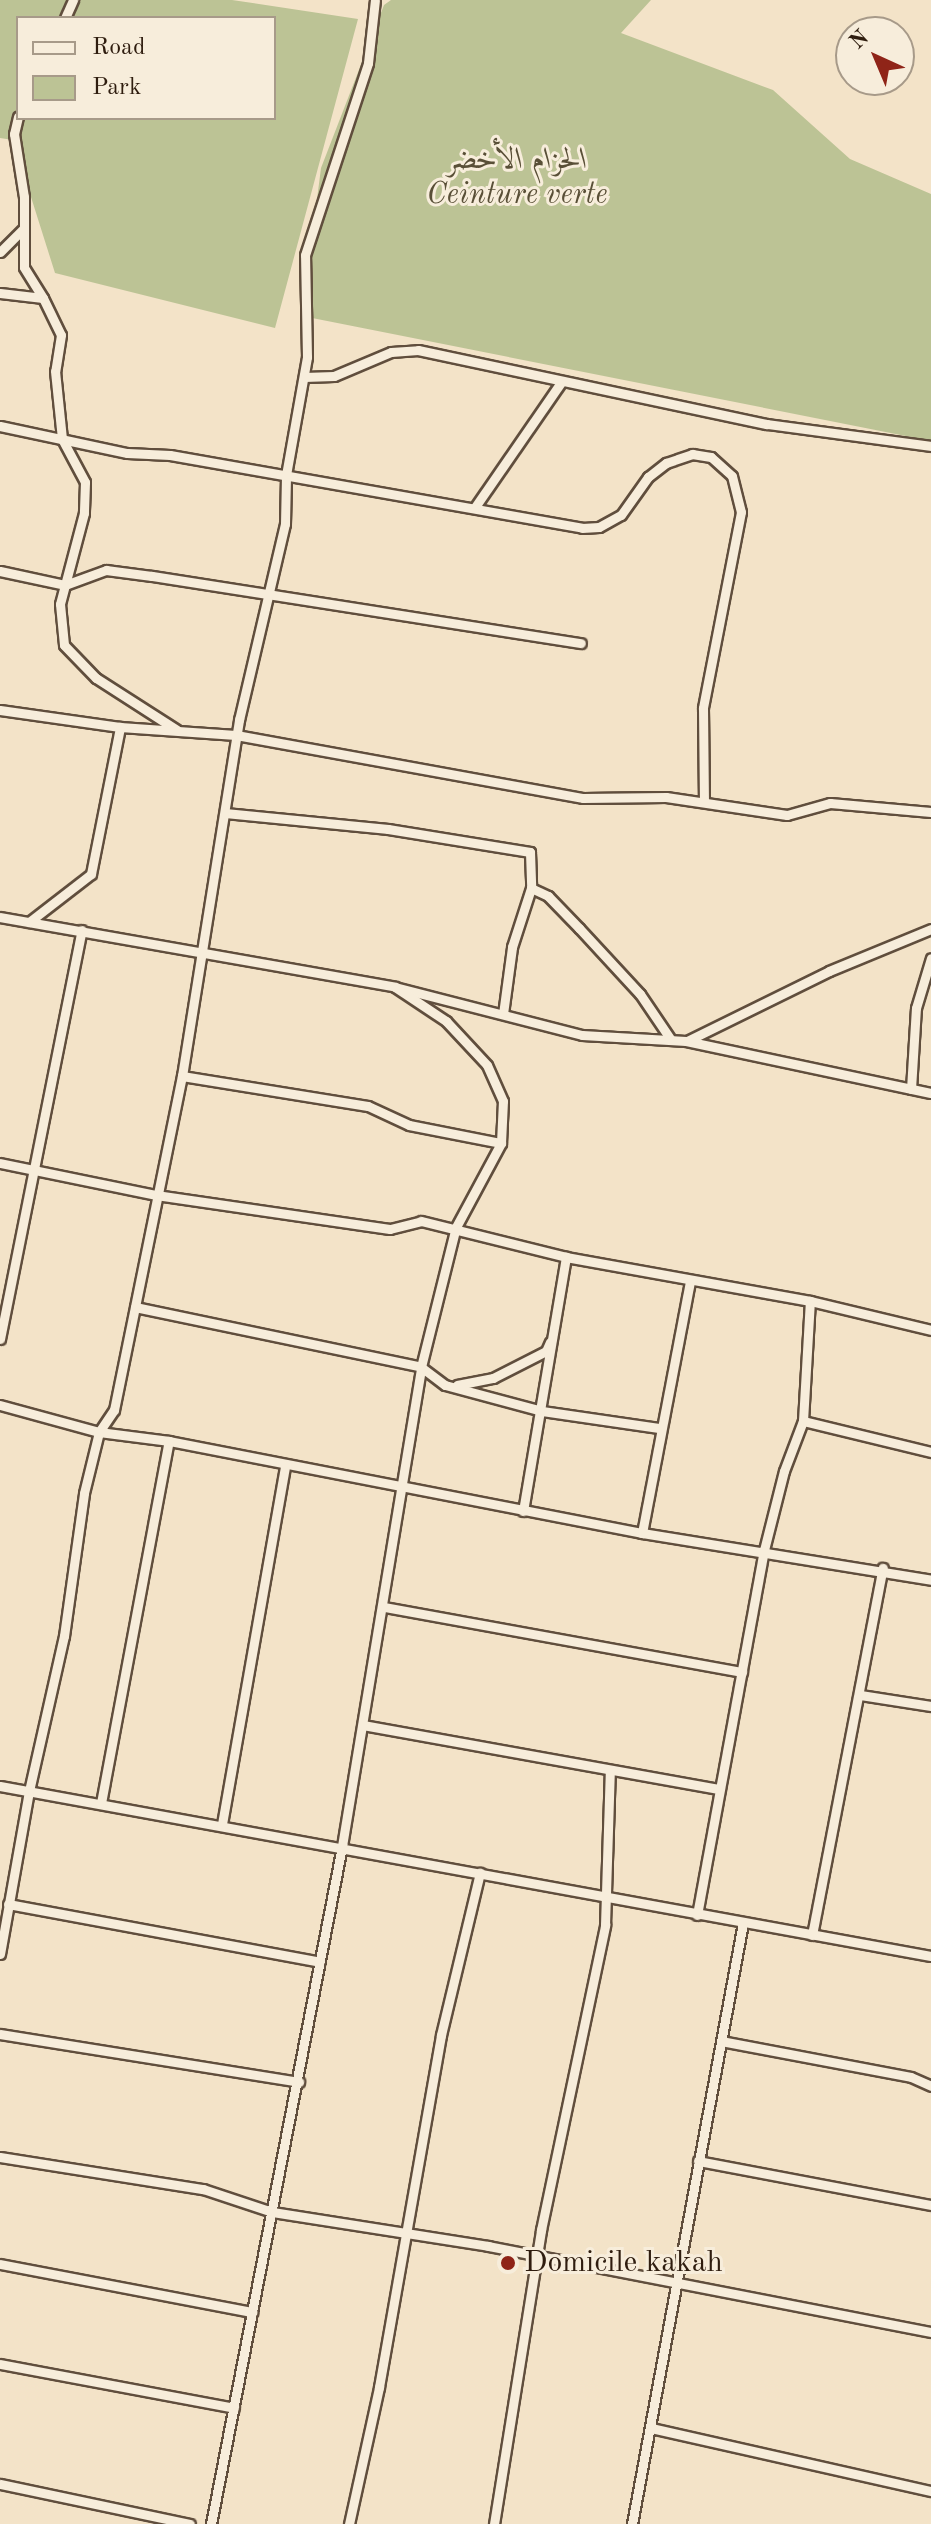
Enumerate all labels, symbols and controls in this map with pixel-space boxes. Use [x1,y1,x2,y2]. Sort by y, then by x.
legend [16,16,276,120]
north arrow [835,16,915,96]
text: N [846,26,873,54]
text: Road [92,36,145,60]
text: Park [92,76,141,100]
park label: الحزام الأخضر Ceinture verte [426,142,608,212]
place label: Domicile kakah [524,2245,723,2281]
marker: Domicile kakah [499,2254,517,2272]

